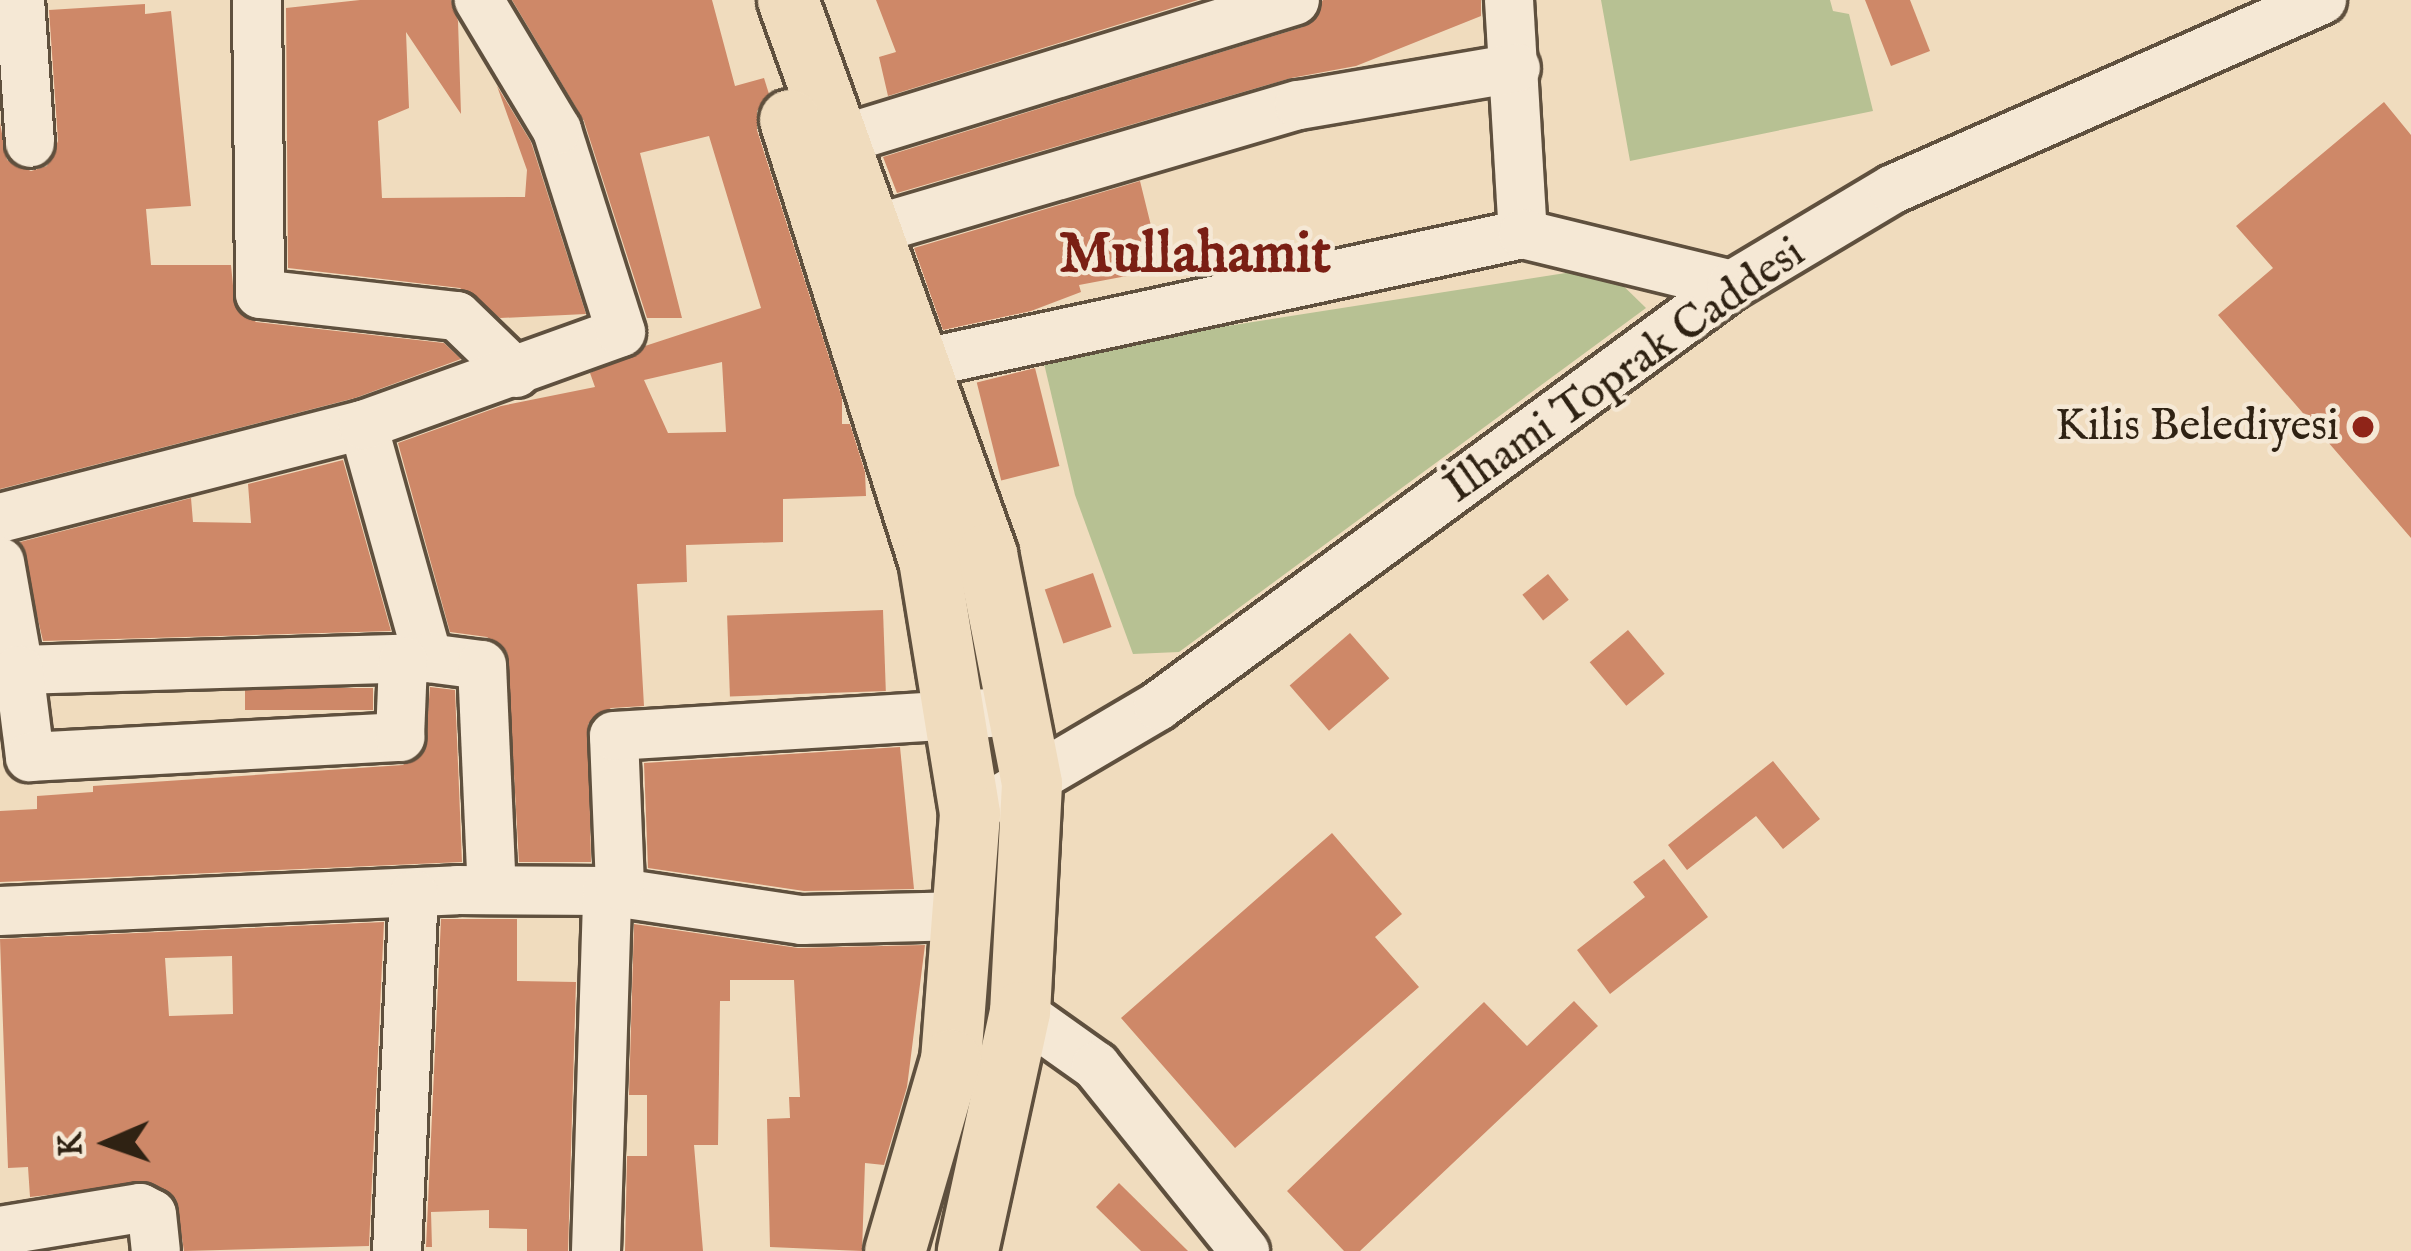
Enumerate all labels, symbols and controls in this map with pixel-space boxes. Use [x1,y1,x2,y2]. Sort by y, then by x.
district label: Mullahamit [1059,222,1331,290]
street label: İlhami Toprak Caddesi [1435,226,1815,516]
place label: Kilis Belediyesi [2055,400,2339,454]
marker: Kilis Belediyesi [2350,414,2376,440]
north arrow [48,1083,168,1203]
text: K [51,1132,93,1157]

